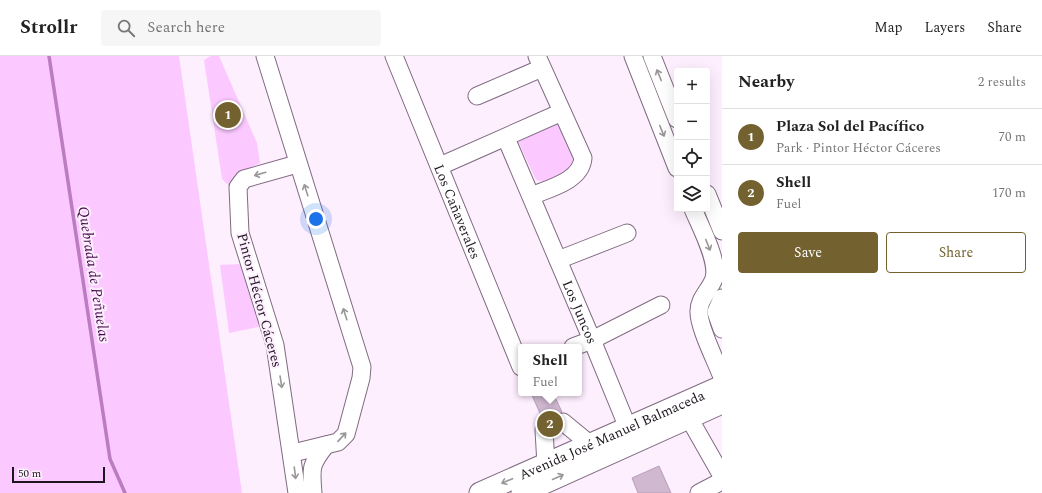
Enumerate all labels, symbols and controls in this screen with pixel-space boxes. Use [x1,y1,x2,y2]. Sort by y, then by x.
search box [101,10,381,46]
text: Strollr [20,13,77,42]
text: Search here [147,16,225,39]
icon: search [115,17,137,39]
text: Map [874,17,903,38]
text: Layers [925,17,965,38]
text: Share [987,17,1022,38]
map controls [674,68,710,212]
button: + [674,68,710,104]
one-way arrow [655,69,662,81]
text: Nearby [738,69,794,95]
text: 2 results [978,72,1026,92]
pin: 1 [215,100,241,130]
button: − [674,104,710,140]
text: Plaza Sol del Pacífico [776,115,924,138]
one-way arrow [659,125,667,137]
text: 1 [747,127,755,147]
text: 70 m [999,127,1026,147]
text: Park · Pintor Héctor Cáceres [776,138,941,158]
button: locate [674,140,710,176]
street label: Los Cañaverales [428,161,486,262]
one-way arrow [254,171,267,179]
text: Shell [776,171,811,194]
button: layers [674,176,710,212]
one-way arrow [302,183,309,196]
text: 2 [747,183,755,203]
text: 170 m [992,183,1026,203]
text: Fuel [776,194,801,214]
water label: Quebrada de Peñuelas [71,205,116,344]
your location [306,209,326,229]
street label: Pintor Héctor Cáceres [231,231,288,370]
button: Save [738,232,878,273]
button: Share [886,232,1026,273]
one-way arrow [704,239,712,251]
street label: Los Juncos [557,277,603,347]
one-way arrow [341,307,348,320]
popup [518,344,582,396]
text: Shell [532,349,568,372]
text: Fuel [532,372,558,392]
one-way arrow [277,375,285,388]
street label: Avenida José Manuel Balmaceda [516,385,708,485]
pin: 2 [537,409,563,439]
one-way arrow [337,432,347,442]
scale bar [12,465,105,484]
text: 50 m [18,465,41,482]
one-way arrow [291,466,299,479]
one-way arrow [551,473,563,480]
one-way arrow [502,478,514,485]

